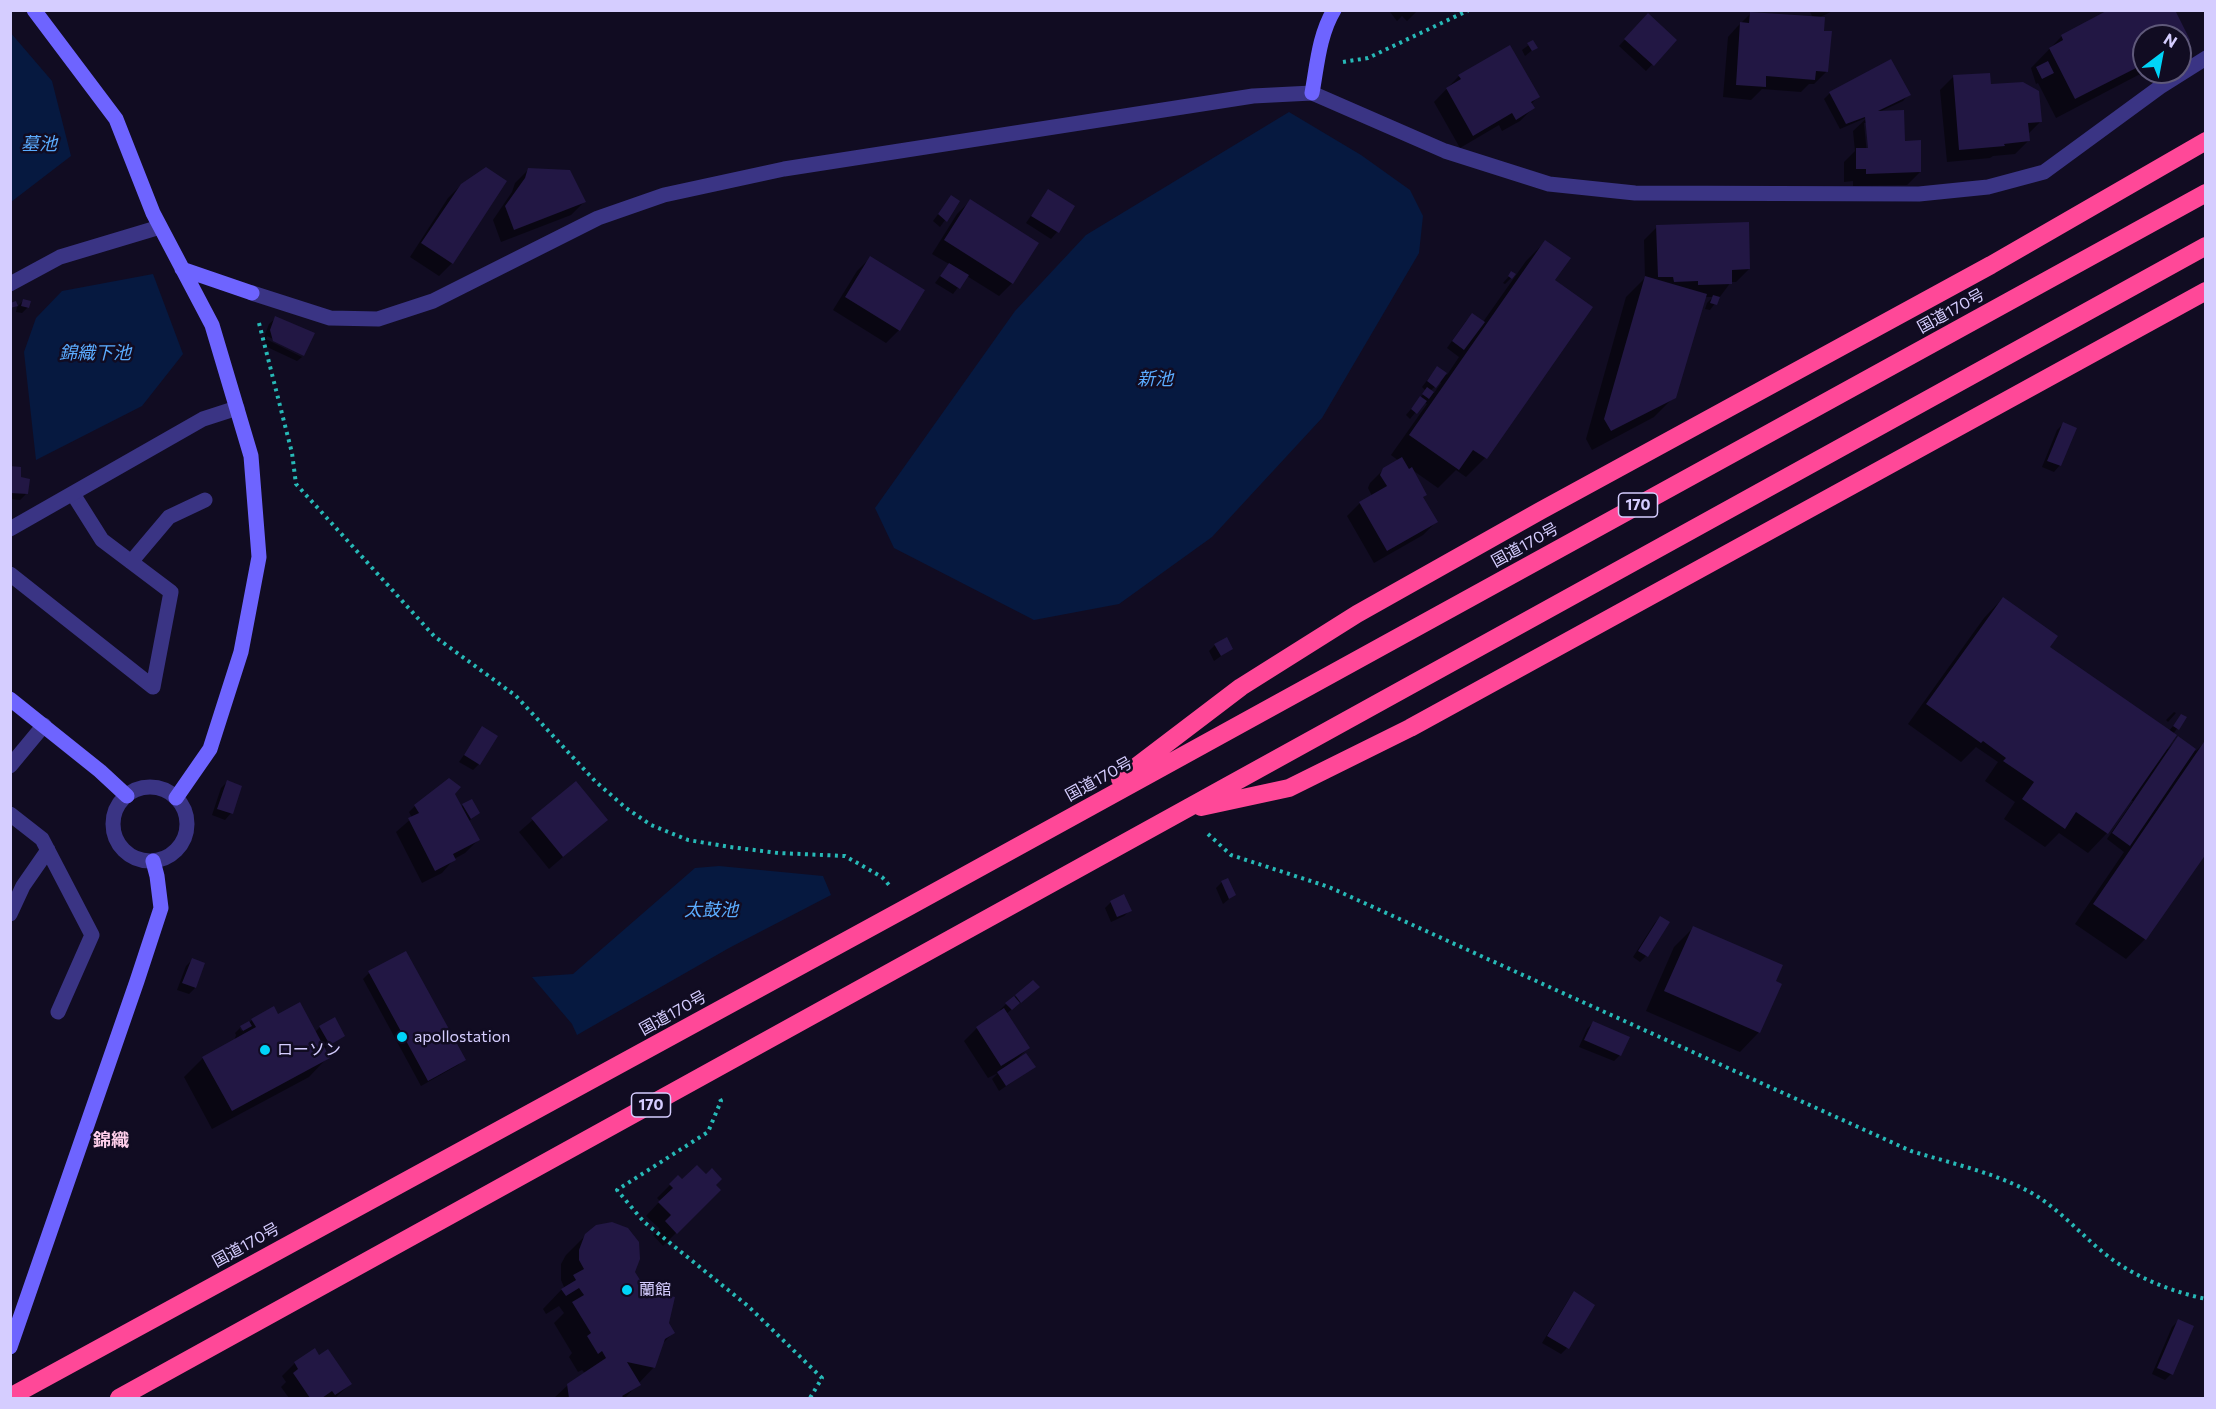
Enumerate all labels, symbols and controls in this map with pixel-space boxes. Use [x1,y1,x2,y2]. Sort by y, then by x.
north arrow [2132,24,2192,84]
text: N [2161,29,2181,51]
water label: 墓池 [21,133,57,155]
street label: 国道170号 [1914,285,1988,337]
water label: 錦織下池 [59,342,131,364]
water label: 新池 [1137,368,1173,390]
road number: 170 [1618,493,1658,517]
street label: 国道170号 [1488,519,1562,571]
street label: 国道170号 [1062,753,1136,805]
water label: 太鼓池 [684,899,738,921]
street label: 国道170号 [636,987,710,1039]
place label: apollostation [414,1027,510,1047]
marker: apollostation [395,1030,409,1044]
place label: ローソン [277,1040,341,1060]
marker: ローソン [258,1043,272,1057]
road number: 170 [632,1093,670,1117]
district label: 錦織 [93,1129,129,1151]
street label: 国道170号 [209,1219,283,1271]
place label: 蘭館 [639,1280,671,1300]
marker: 蘭館 [620,1283,634,1297]

